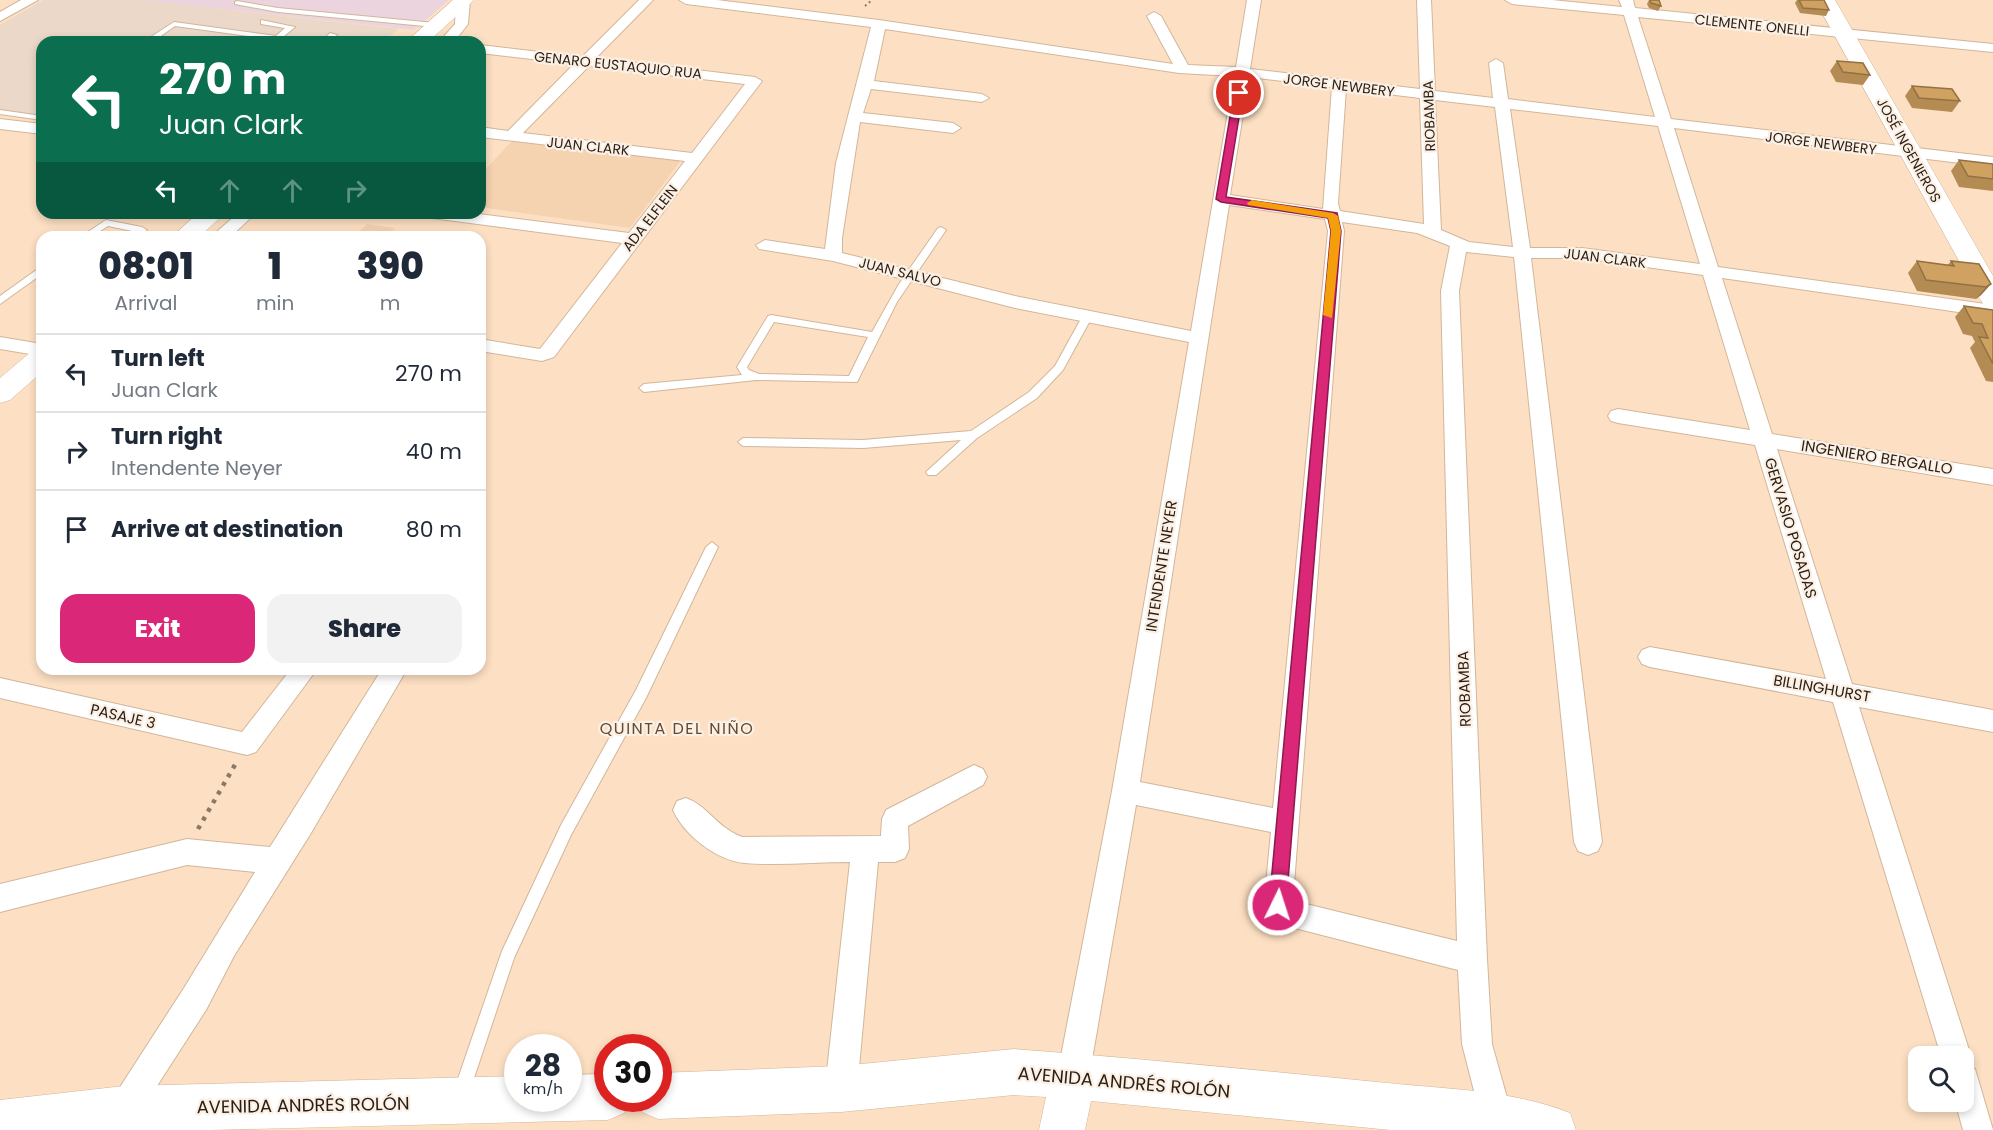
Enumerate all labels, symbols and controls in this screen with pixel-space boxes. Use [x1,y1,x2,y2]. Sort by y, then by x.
street label: CLEMENTE ONELLI [1694,9,1810,41]
street label: GENARO EUSTAQUIO RUA [533,46,703,84]
text: 270 m [159,50,286,109]
icon: left [60,60,138,138]
pin [1213,67,1264,118]
street label: JORGE NEWBERY [1282,68,1396,102]
icon: arrive [1222,76,1255,109]
street label: RIOBAMBA [1418,80,1440,152]
street label: JOSÉ INGENIEROS [1872,94,1946,206]
text: Juan Clark [159,106,303,143]
street label: JORGE NEWBERY [1764,126,1878,160]
street label: JUAN CLARK [546,132,631,160]
icon: left [150,174,183,207]
icon: ahead [213,174,246,207]
icon: ahead [276,174,309,207]
icon: right [339,174,372,207]
street label: ADA ELFLEIN [618,181,682,255]
text: 08:01 [98,241,194,292]
text: 1 [268,241,282,292]
text: 390 [356,241,424,292]
street label: JUAN CLARK [1563,243,1648,273]
street label: JUAN SALVO [857,252,943,292]
text: Arrival [114,289,177,317]
text: min [256,289,294,317]
text: m [380,289,400,317]
text: Turn left [111,343,205,374]
icon: left [60,357,93,390]
text: 270 m [395,358,462,389]
text: Juan Clark [111,376,218,404]
text: Turn right [111,421,222,452]
icon: right [60,435,93,468]
street label: INGENIERO BERGALLO [1800,435,1954,479]
text: 40 m [406,436,462,467]
text: Intendente Neyer [111,454,283,482]
street label: GERVASIO POSADAS [1760,455,1822,601]
street label: INTENDENTE NEYER [1140,499,1182,633]
icon: arrive [60,513,93,546]
text: Arrive at destination [111,514,343,545]
text: 80 m [406,514,462,545]
button: Exit [60,594,255,663]
button: Share [267,594,462,663]
street label: RIOBAMBA [1452,651,1476,727]
street label: BILLINGHURST [1772,669,1872,707]
street label: PASAJE 3 [88,698,158,734]
district label: QUINTA DEL NIÑO [600,717,754,740]
position arrow [1246,873,1310,937]
speed limit sign: 30 [594,1034,672,1112]
text: 28 [525,1044,561,1087]
map controls [1908,1046,1974,1112]
button: search [1908,1046,1974,1112]
street label: AVENIDA ANDRÉS ROLÓN [1017,1060,1231,1104]
text: km/h [523,1078,563,1099]
street label: AVENIDA ANDRÉS ROLÓN [196,1091,410,1119]

